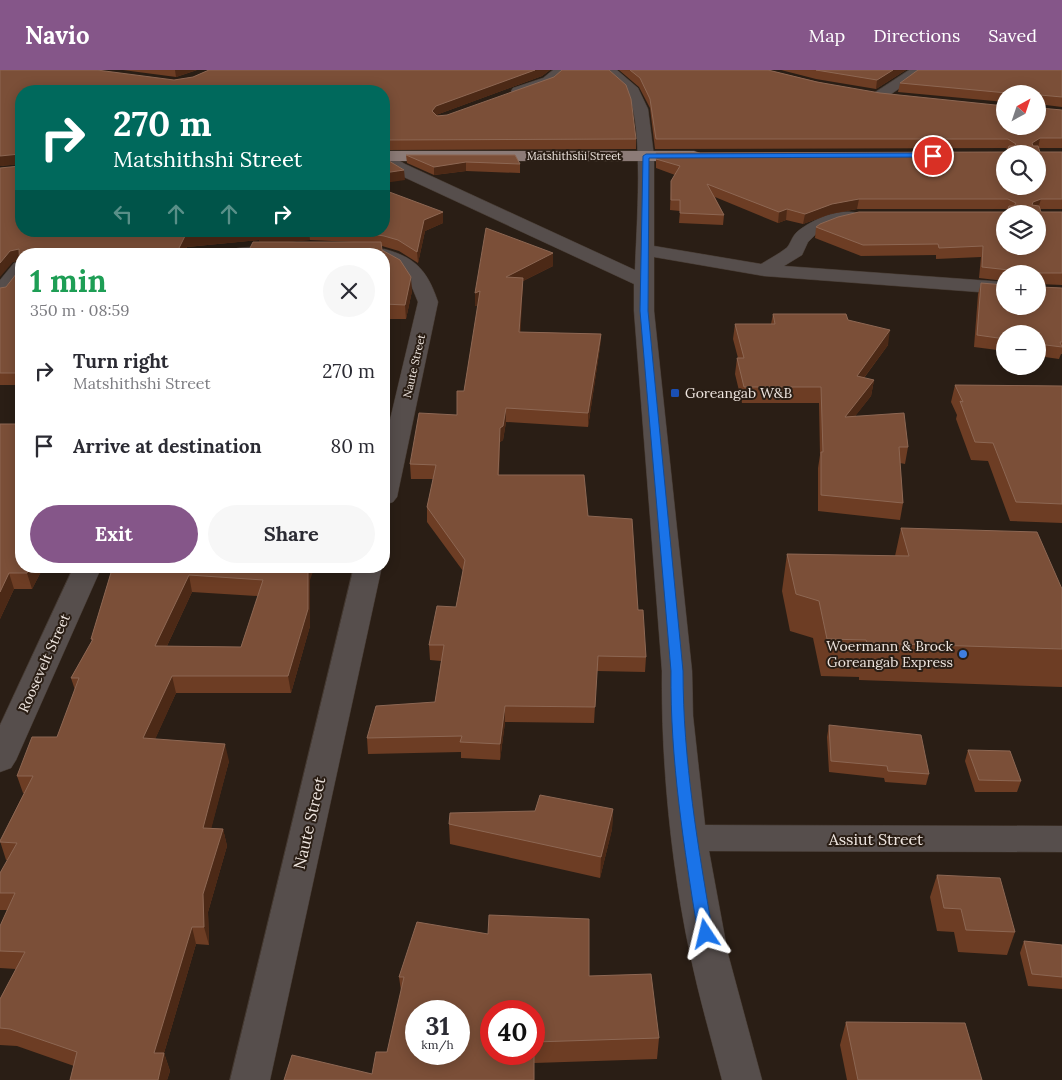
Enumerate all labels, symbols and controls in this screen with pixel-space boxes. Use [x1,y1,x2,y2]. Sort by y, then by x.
text: Navio [25,20,90,51]
text: Map [809,24,845,47]
text: Directions [873,24,960,47]
text: Saved [988,24,1037,47]
north arrow [996,85,1046,135]
map controls [996,85,1046,375]
text: 270 m [113,101,212,146]
icon: right [30,105,95,170]
pin [912,135,954,177]
icon: arrive [919,142,947,170]
text: Matshithshi Street [113,145,302,173]
button: search [996,145,1046,195]
street label: Matshithshi Street [527,149,622,163]
icon: left [109,200,137,228]
icon: ahead [162,200,190,228]
icon: ahead [215,200,243,228]
icon: right [268,200,296,228]
button: layers [996,205,1046,255]
text: 1 min [30,262,107,300]
button: close [323,265,375,317]
button: + [996,265,1046,315]
text: 350 m · 08:59 [30,300,129,320]
button: − [996,325,1046,375]
street label: Naute Street [400,332,428,399]
text: Turn right [73,349,169,373]
icon: right [30,357,58,385]
text: 270 m [322,359,375,383]
text: Matshithshi Street [73,373,211,393]
place label: Goreangab W&B [685,384,792,402]
marker: Goreangab W&B [669,387,681,399]
icon: arrive [30,432,58,460]
text: Arrive at destination [73,434,262,458]
text: 80 m [331,434,375,458]
button: Exit [30,505,198,563]
button: Share [208,505,375,563]
street label: Roosevelt Street [14,610,74,715]
place label: Woermann & Brock Goreangab Express [826,637,953,671]
marker: Woermann & Brock Goreangab Express [957,648,969,660]
street label: Naute Street [289,774,330,871]
street label: Assiut Street [828,829,924,849]
position arrow [679,907,731,959]
speed limit sign: 40 [480,1000,545,1065]
text: 31 [425,1010,450,1042]
text: km/h [421,1037,454,1052]

